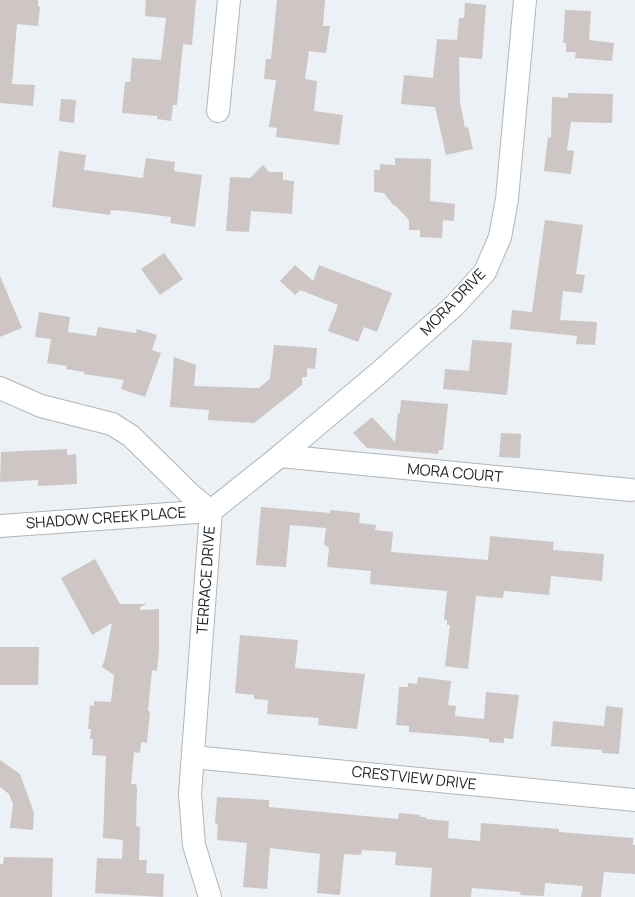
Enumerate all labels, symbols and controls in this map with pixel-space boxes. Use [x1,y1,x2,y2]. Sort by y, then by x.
street label: MORA DRIVE [415,263,490,340]
street label: MORA COURT [406,458,504,487]
street label: SHADOW CREEK PLACE [25,501,187,534]
street label: TERRACE DRIVE [191,525,220,635]
street label: CRESTVIEW DRIVE [351,761,477,794]

